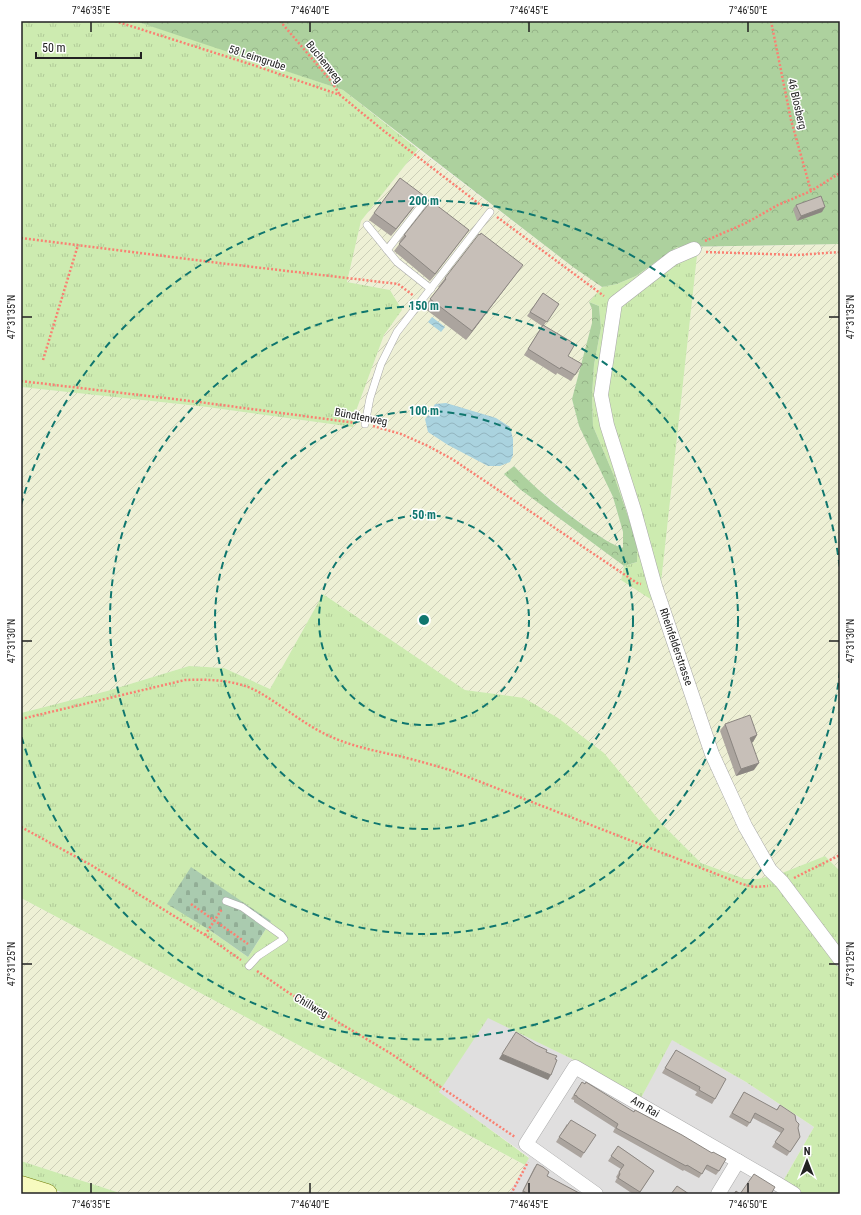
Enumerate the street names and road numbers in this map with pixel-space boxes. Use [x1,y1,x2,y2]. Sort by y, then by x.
street label: Buchenweg [303,39,345,85]
street label: 58 Leimgrube [227,43,287,73]
street label: 46 Blosberg [785,77,809,131]
street label: Bündtenweg [333,406,389,428]
street label: Rheinfelderstrasse [657,607,695,687]
street label: Chillweg [292,991,330,1021]
street label: Am Rai [628,1094,662,1120]

